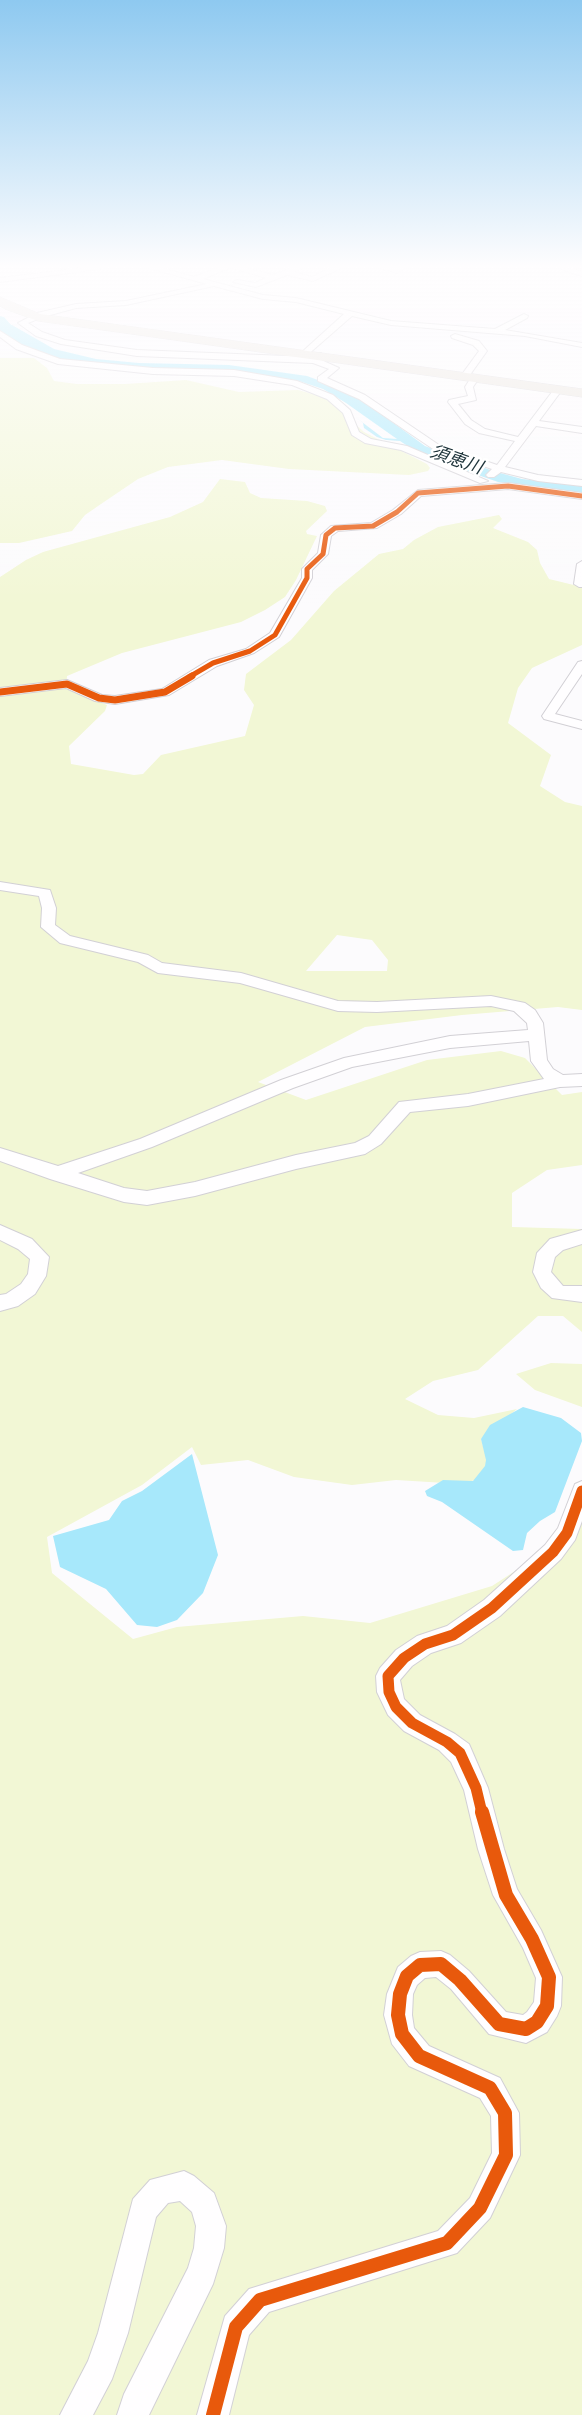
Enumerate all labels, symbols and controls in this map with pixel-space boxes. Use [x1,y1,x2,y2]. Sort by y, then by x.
water label: 須恵川 [427,442,485,480]

